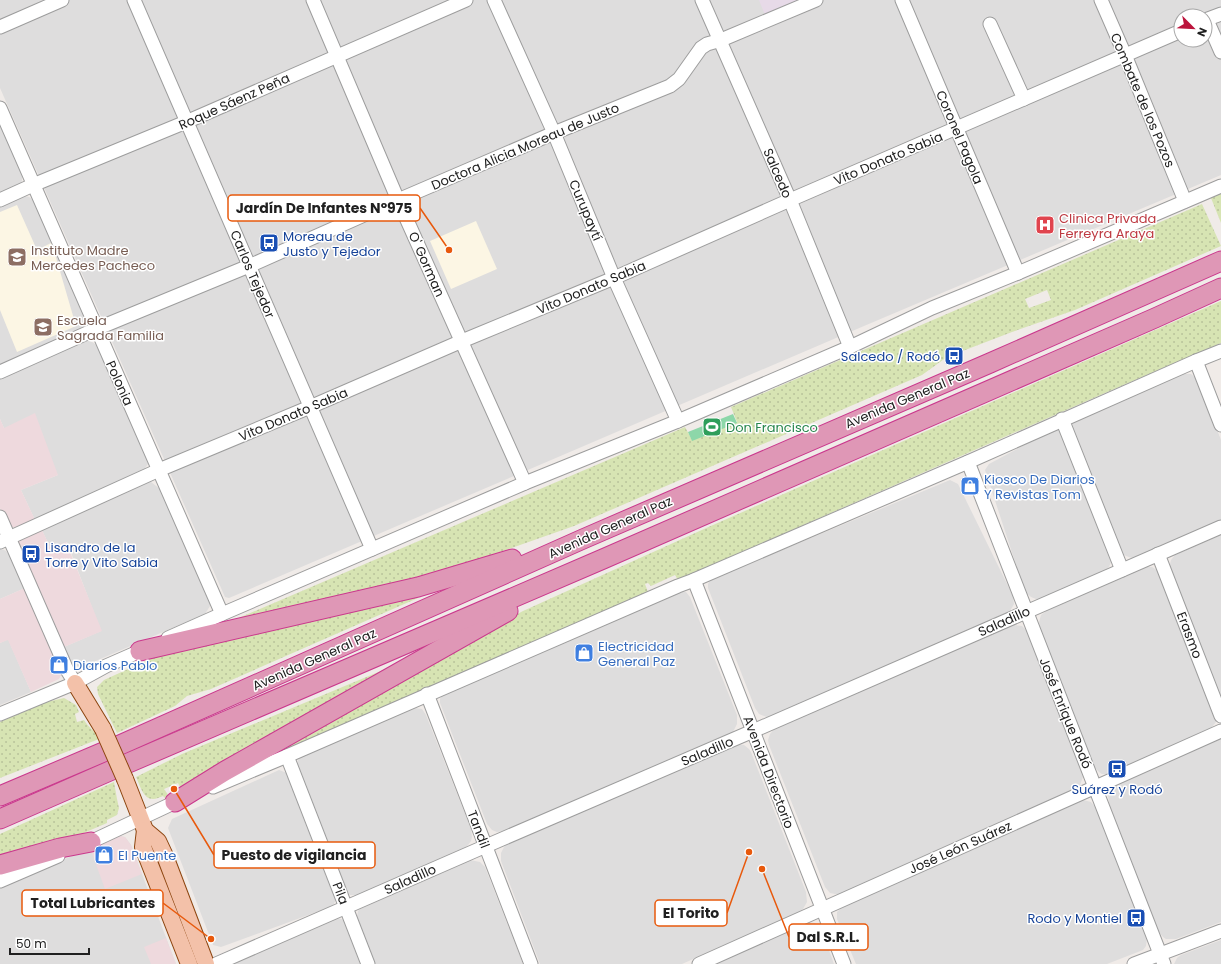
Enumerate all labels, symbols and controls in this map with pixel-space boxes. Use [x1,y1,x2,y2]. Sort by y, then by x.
north arrow [1173,8,1213,48]
text: N [1193,25,1211,39]
street label: Combate de los Pozos [1106,30,1180,171]
street label: Roque Sáenz Peña [176,68,293,134]
street label: Coronel Pagola [931,87,988,187]
street label: Doctora Alicia Moreau de Justo [428,98,622,195]
street label: Vito Donato Sabia [831,127,946,190]
street label: Salcedo [759,145,797,201]
street label: Curupaytí [564,177,607,244]
callout: Jardín De Infantes Nº975 [228,195,420,221]
text: Jardín De Infantes Nº975 [236,198,412,218]
place label: Clinica Privada Ferreyra Araya [1059,209,1156,243]
hospital icon: Clinica Privada Ferreyra Araya [1034,214,1056,236]
street label: Carlos Tejedor [225,227,280,321]
place label: Moreau de Justo y Tejedor [283,227,381,261]
street label: O' Gorman [404,229,449,300]
bus stop icon: Moreau de Justo y Tejedor [258,232,280,254]
place label: Instituto Madre Mercedes Pacheco [31,241,155,275]
school or university icon: Instituto Madre Mercedes Pacheco [6,246,28,268]
street label: Vito Donato Sabia [534,256,649,319]
place label: Escuela Sagrada Familia [57,311,164,345]
school or university icon: Escuela Sagrada Familia [32,316,54,338]
bus stop icon: Salcedo / Rodó [943,345,965,367]
place label: Salcedo / Rodó [841,347,940,366]
street label: Polonia [101,358,138,409]
street label: Avenida General Paz [842,364,973,433]
street label: Vito Donato Sabia [236,383,351,446]
sports icon: Don Francisco [701,416,723,438]
place label: Don Francisco [726,418,818,437]
place label: Kiosco De Diarios Y Revistas Tom [984,470,1095,504]
shop icon: Kiosco De Diarios Y Revistas Tom [959,475,981,497]
street label: Avenida General Paz [545,492,675,563]
place label: Lisandro de la Torre y Vito Sabia [45,538,158,572]
bus stop icon: Lisandro de la Torre y Vito Sabia [20,543,42,565]
street label: Saladillo [975,602,1033,641]
street label: Erasmo [1172,609,1207,661]
street label: Avenida General Paz [249,624,379,695]
place label: Electricidad General Paz [598,637,675,671]
shop icon: Electricidad General Paz [573,642,595,664]
shop icon: Diarios Pablo [48,654,70,676]
street label: José Enrique Rodó [1035,655,1097,772]
place label: Diarios Pablo [73,656,157,675]
street label: Avenida Directorio [738,713,799,831]
street label: Saladillo [678,732,736,771]
bus stop icon: Suárez y Rodó [1106,758,1128,780]
place label: Suárez y Rodó [1071,780,1163,799]
street label: Tandil [463,807,494,851]
street label: José León Suárez [906,816,1015,879]
callout: Puesto de vigilancia [214,842,375,868]
shop icon: El Puente [93,844,115,866]
text: Puesto de vigilancia [222,845,366,865]
place label: El Puente [118,846,176,865]
street label: Saladillo [381,860,439,899]
street label: Pila [328,879,353,907]
callout: Total Lubricantes [22,890,163,916]
text: Total Lubricantes [31,893,156,913]
callout: El Torito [655,900,727,926]
text: El Torito [663,903,719,923]
bus stop icon: Rodo y Montiel [1125,907,1147,929]
place label: Rodo y Montiel [1027,909,1122,928]
callout: Dal S.R.L. [789,924,868,950]
text: Dal S.R.L. [796,927,860,947]
scale bar [10,930,89,956]
text: 50 m [16,935,47,952]

